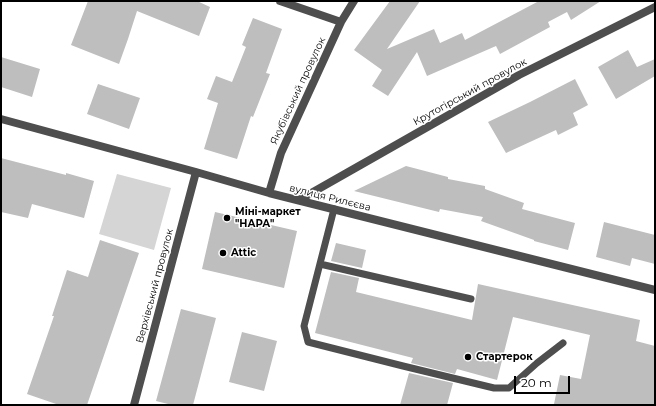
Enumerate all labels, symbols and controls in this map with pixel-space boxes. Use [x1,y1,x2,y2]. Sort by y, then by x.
street label: Якубівський провулок [268,35,328,147]
street label: Крутогірський провулок [411,56,529,128]
street label: вулиця Рилєєва [288,182,372,214]
place label: Міні-маркет "НАРА" [235,206,301,230]
marker: Міні-маркет "НАРА" [222,213,232,223]
street label: Верхівський провулок [134,228,176,344]
place label: Attic [231,247,256,259]
marker: Attic [218,248,228,258]
place label: Стартерок [476,351,533,363]
marker: Стартерок [463,352,473,362]
scale bar [516,368,572,394]
text: 20 m [521,375,552,390]

